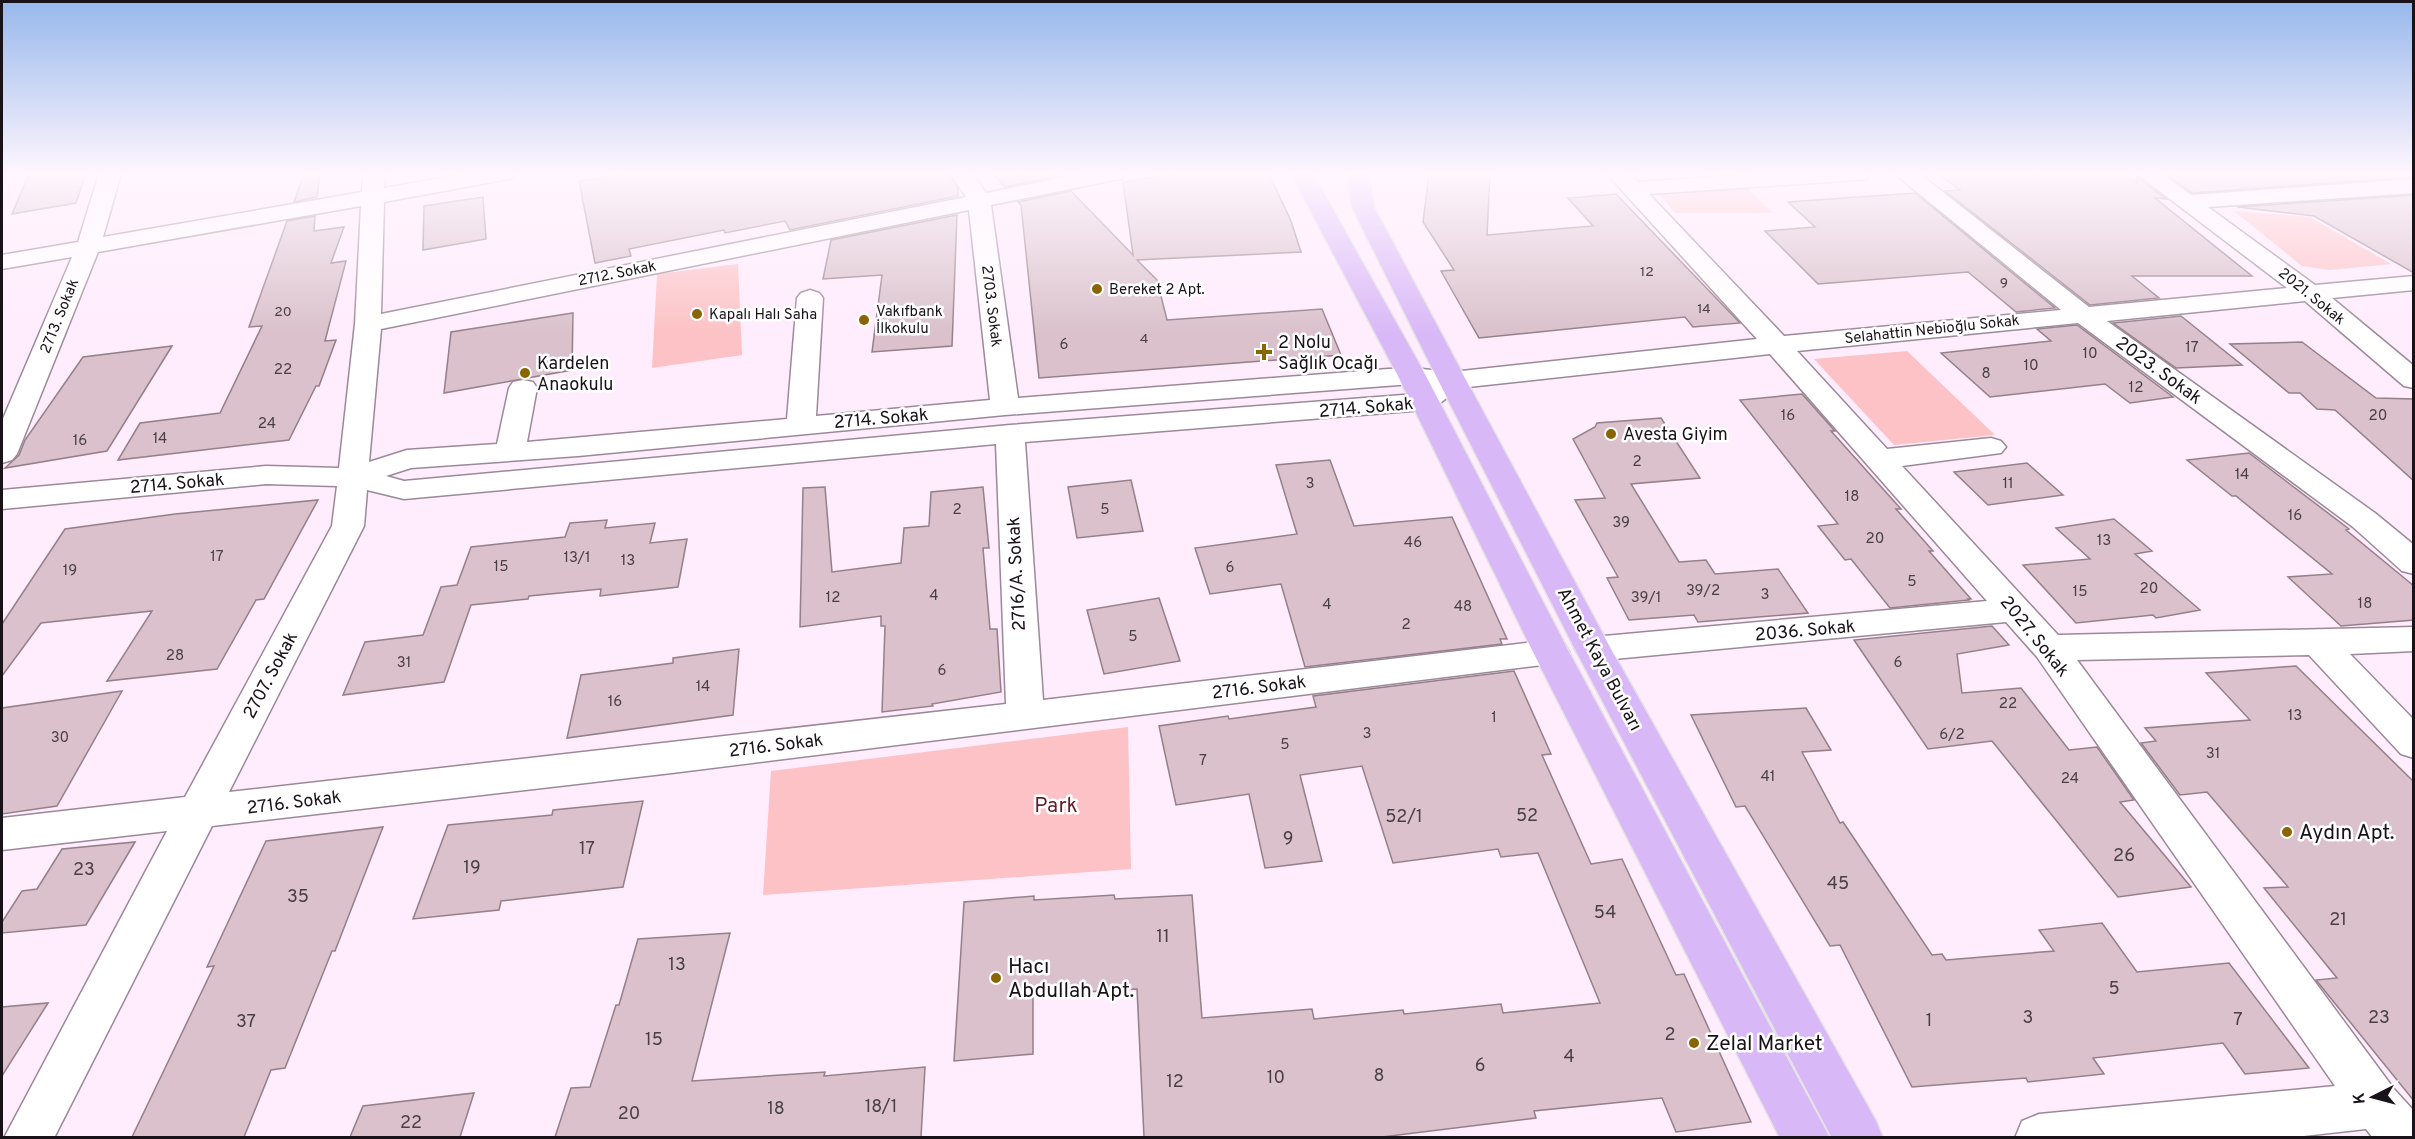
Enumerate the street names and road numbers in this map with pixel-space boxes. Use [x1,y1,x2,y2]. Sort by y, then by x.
street label: 2712. Sokak [577,258,658,291]
street label: 2703. Sokak [976,264,1005,348]
street label: 2021. Sokak [2274,264,2349,330]
street label: 2713. Sokak [37,276,84,357]
street label: Selahattin Nebioğlu Sokak [1844,312,2021,349]
street label: 2023. Sokak [2110,332,2206,410]
street label: 2714. Sokak [1318,393,1414,424]
street label: 2714. Sokak [833,404,929,435]
street label: 2714. Sokak [129,469,225,500]
street label: 2716/A. Sokak [1003,516,1032,632]
street label: Ahmet Kaya Bulvarı [1551,584,1646,735]
street label: 2027. Sokak [1994,592,2074,682]
street label: 2036. Sokak [1754,616,1856,647]
street label: 2707. Sokak [239,628,304,723]
street label: 2716. Sokak [1211,671,1308,706]
street label: 2716. Sokak [728,729,825,764]
street label: 2716. Sokak [246,786,343,821]

